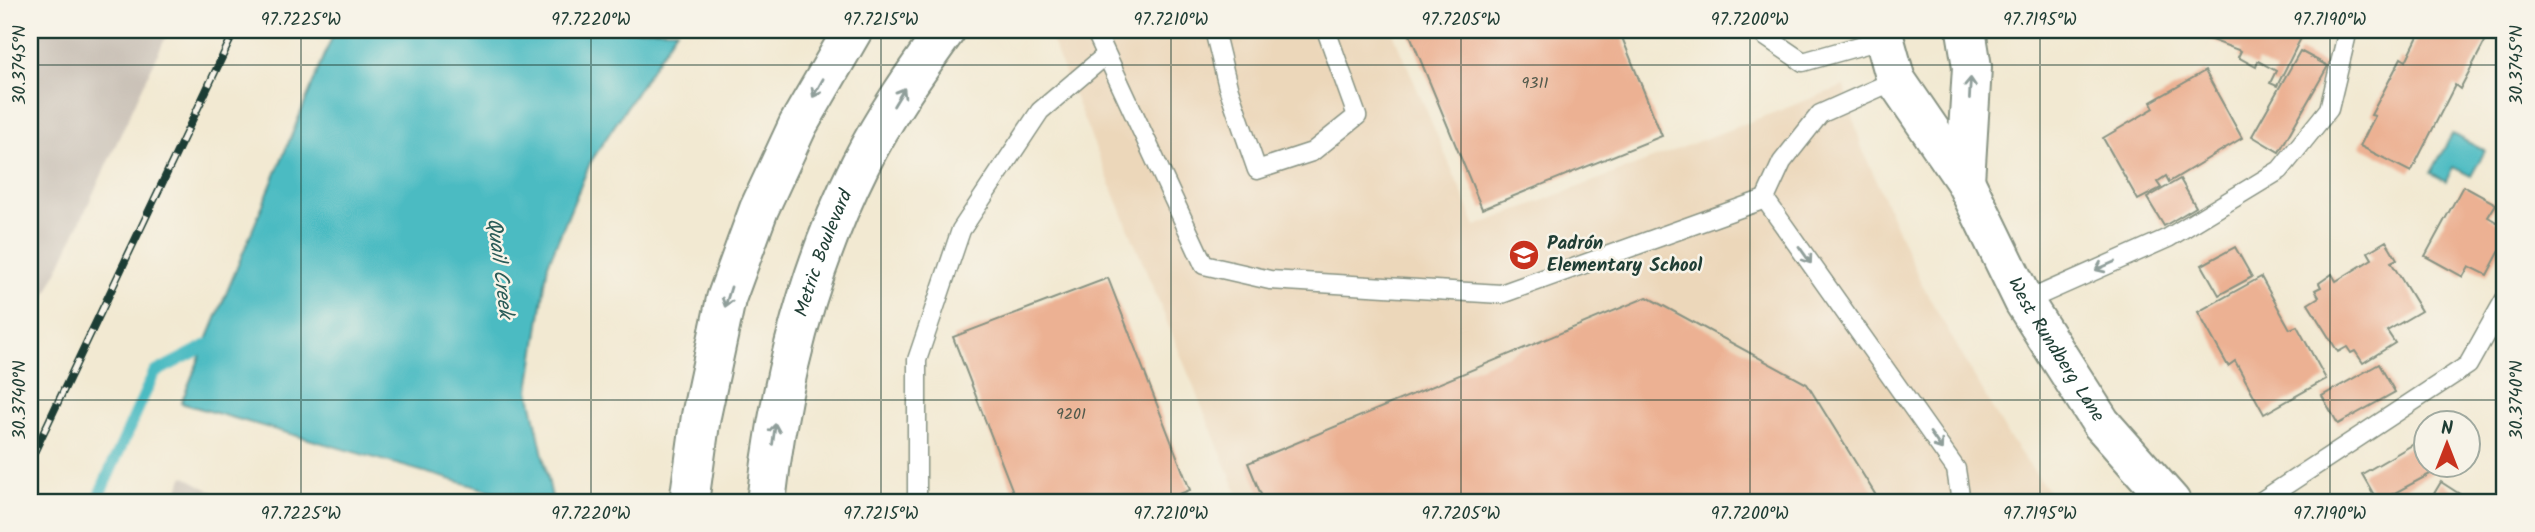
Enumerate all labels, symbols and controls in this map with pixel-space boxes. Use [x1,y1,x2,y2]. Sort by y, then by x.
text: 97.7225°W [261,6,341,35]
text: 97.7220°W [551,6,631,35]
text: 97.7215°W [843,6,919,35]
text: 97.7210°W [1134,6,1208,35]
text: 97.7205°W [1422,6,1500,35]
text: 97.7200°W [1711,6,1789,35]
text: 97.7195°W [2003,6,2077,35]
text: 97.7190°W [2293,6,2367,35]
text: 30.3745°N [6,25,35,105]
text: 30.3745°N [2503,25,2532,105]
house number: 9311 [1522,71,1549,96]
one-way arrow [1964,77,1977,100]
one-way arrow [811,78,825,98]
one-way arrow [893,87,907,107]
street label: Metric Boulevard [787,184,861,321]
water label: Quail Creek [477,216,522,323]
place label: Padrón Elementary School [1547,229,1703,281]
school or university icon: Padrón Elementary School [1507,238,1541,272]
one-way arrow [1798,245,1812,264]
one-way arrow [2095,260,2116,273]
street label: West Rundberg Lane [1999,272,2112,429]
one-way arrow [720,285,733,307]
text: 30.3740°N [6,360,35,440]
text: 30.3740°N [2503,360,2532,440]
house number: 9201 [1056,402,1086,427]
north arrow [2412,410,2482,480]
text: N [2441,414,2453,444]
one-way arrow [767,424,780,446]
one-way arrow [1929,431,1943,450]
text: 97.7225°W [261,500,341,529]
text: 97.7220°W [551,500,631,529]
text: 97.7215°W [843,500,919,529]
text: 97.7210°W [1134,500,1208,529]
text: 97.7205°W [1422,500,1500,529]
text: 97.7200°W [1711,500,1789,529]
text: 97.7195°W [2003,500,2077,529]
text: 97.7190°W [2293,500,2367,529]

